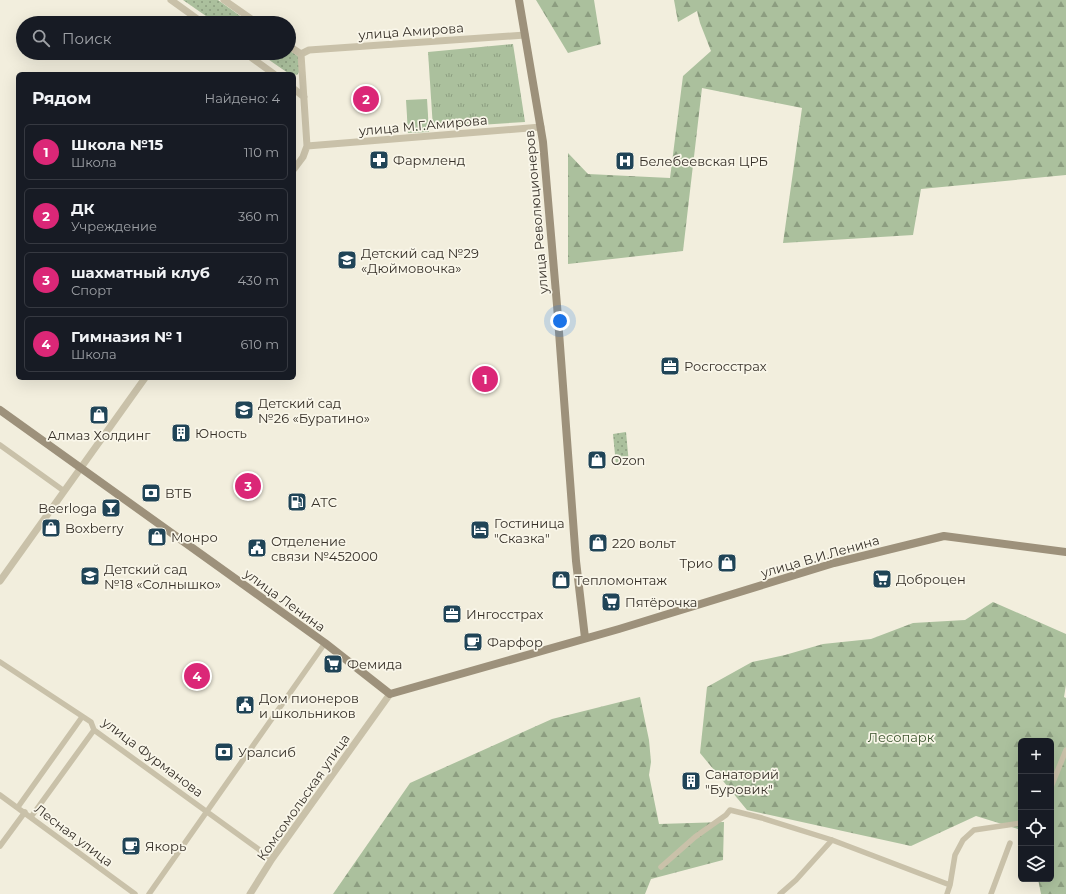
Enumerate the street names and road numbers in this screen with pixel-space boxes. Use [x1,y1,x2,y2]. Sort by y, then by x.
street label: улица Амирова [357,19,464,43]
street label: улица М.Г.Амирова [357,111,488,139]
street label: улица Революционеров [521,129,551,296]
street label: улица В.И.Ленина [758,531,881,581]
street label: улица Ленина [241,565,329,635]
street label: улица Фурманова [98,713,207,800]
street label: Комсомольская улица [253,731,353,863]
street label: Лесная улица [32,800,116,870]

